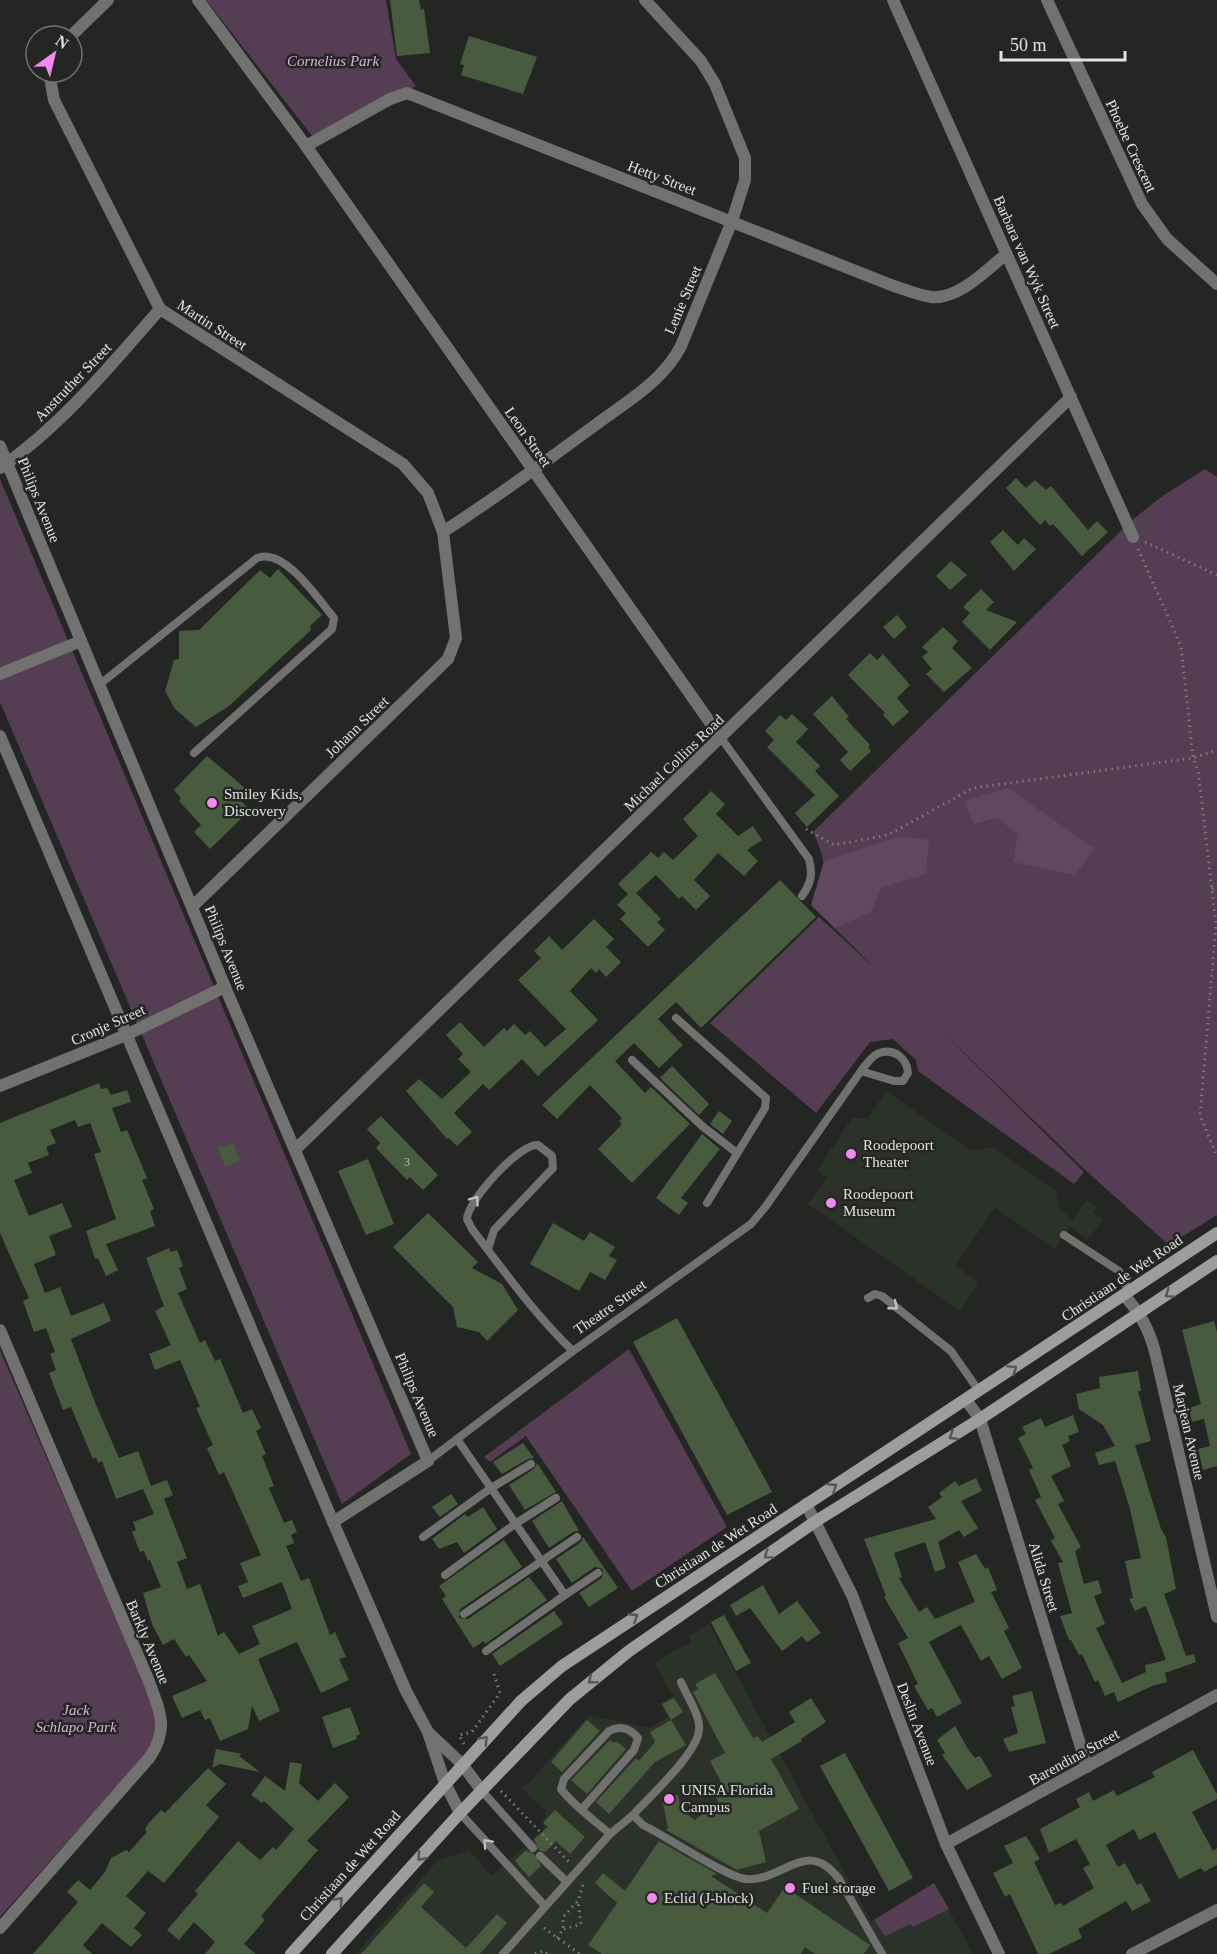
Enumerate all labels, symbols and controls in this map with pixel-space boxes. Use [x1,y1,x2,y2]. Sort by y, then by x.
north arrow [24,24,84,84]
scale bar [1001,24,1126,62]
text: N [53,32,72,53]
text: 50 m [1010,35,1047,55]
park label: Cornelius Park [287,53,379,69]
street label: Phoebe Crescent [1103,97,1160,196]
street label: Hetty Street [625,158,699,199]
street label: Barbara van Wyk Street [991,193,1064,331]
street label: Lenie Street [661,263,705,337]
street label: Martin Street [174,297,250,354]
street label: Anstruther Street [32,339,115,425]
street label: Leon Street [501,404,555,471]
street label: Philips Avenue [15,455,63,545]
street label: Johann Street [322,692,392,761]
street label: Michael Collins Road [621,711,727,814]
place label: Smiley Kids, Discovery [224,786,302,819]
marker: Smiley Kids, Discovery [205,796,219,810]
street label: Philips Avenue [202,903,250,993]
street label: Cronje Street [68,1001,148,1048]
place label: Roodepoort Theater [863,1137,935,1170]
marker: Roodepoort Theater [844,1147,858,1161]
house number: 3 [404,1155,410,1169]
place label: Roodepoort Museum [843,1186,915,1219]
one-way arrow [468,1195,479,1206]
marker: Roodepoort Museum [824,1196,838,1210]
street label: Christiaan de Wet Road [1059,1231,1186,1324]
street label: Theatre Street [571,1276,650,1338]
one-way arrow [1164,1287,1175,1298]
one-way arrow [888,1299,899,1310]
street label: Philips Avenue [392,1350,442,1440]
one-way arrow [1007,1364,1017,1376]
street label: Marjean Avenue [1170,1382,1208,1482]
one-way arrow [949,1428,959,1440]
one-way arrow [826,1483,837,1494]
street label: Christiaan de Wet Road [652,1500,780,1591]
street label: Alida Street [1026,1540,1062,1615]
one-way arrow [763,1548,774,1559]
street label: Barkly Avenue [123,1598,173,1687]
one-way arrow [628,1613,639,1624]
one-way arrow [588,1673,599,1684]
street label: Deslin Avenue [894,1680,940,1768]
park label: Jack Schlapo Park [35,1702,117,1735]
street label: Barendina Street [1026,1725,1122,1788]
one-way arrow [477,1736,488,1747]
place label: UNISA Florida Campus [681,1782,773,1815]
marker: UNISA Florida Campus [662,1792,676,1806]
street label: Christiaan de Wet Road [296,1807,404,1924]
one-way arrow [483,1839,494,1850]
one-way arrow [417,1850,428,1860]
place label: Fuel storage [802,1880,876,1896]
marker: Fuel storage [783,1881,797,1895]
place label: Eclid (J-block) [664,1890,754,1907]
marker: Eclid (J-block) [645,1891,659,1905]
one-way arrow [332,1897,343,1908]

